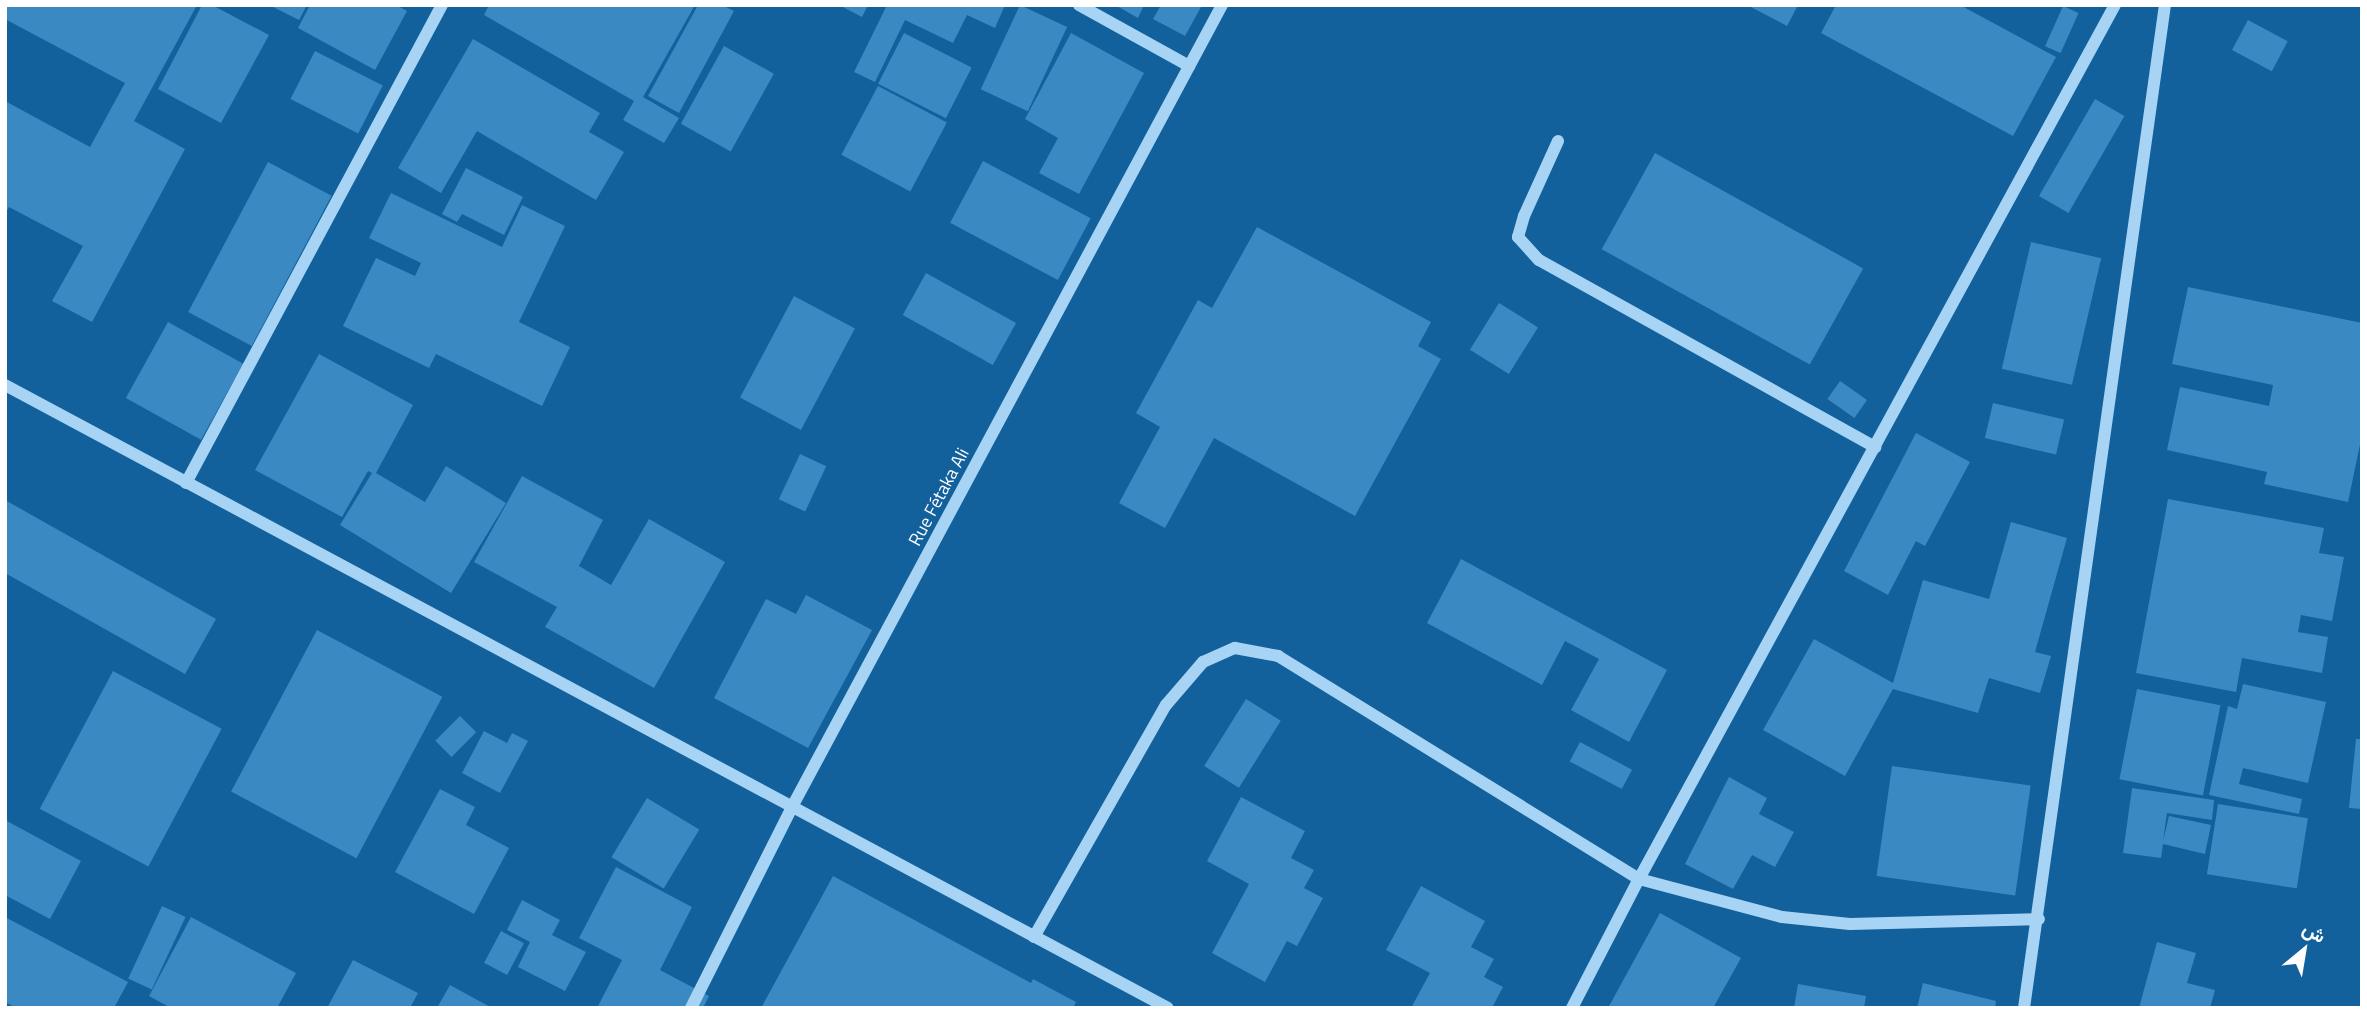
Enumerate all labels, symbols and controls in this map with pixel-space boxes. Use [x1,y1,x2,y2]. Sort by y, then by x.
street label: Rue Fétaka Ali [904,444,974,550]
text: ش [2298,913,2332,950]
north arrow [2269,915,2339,985]

